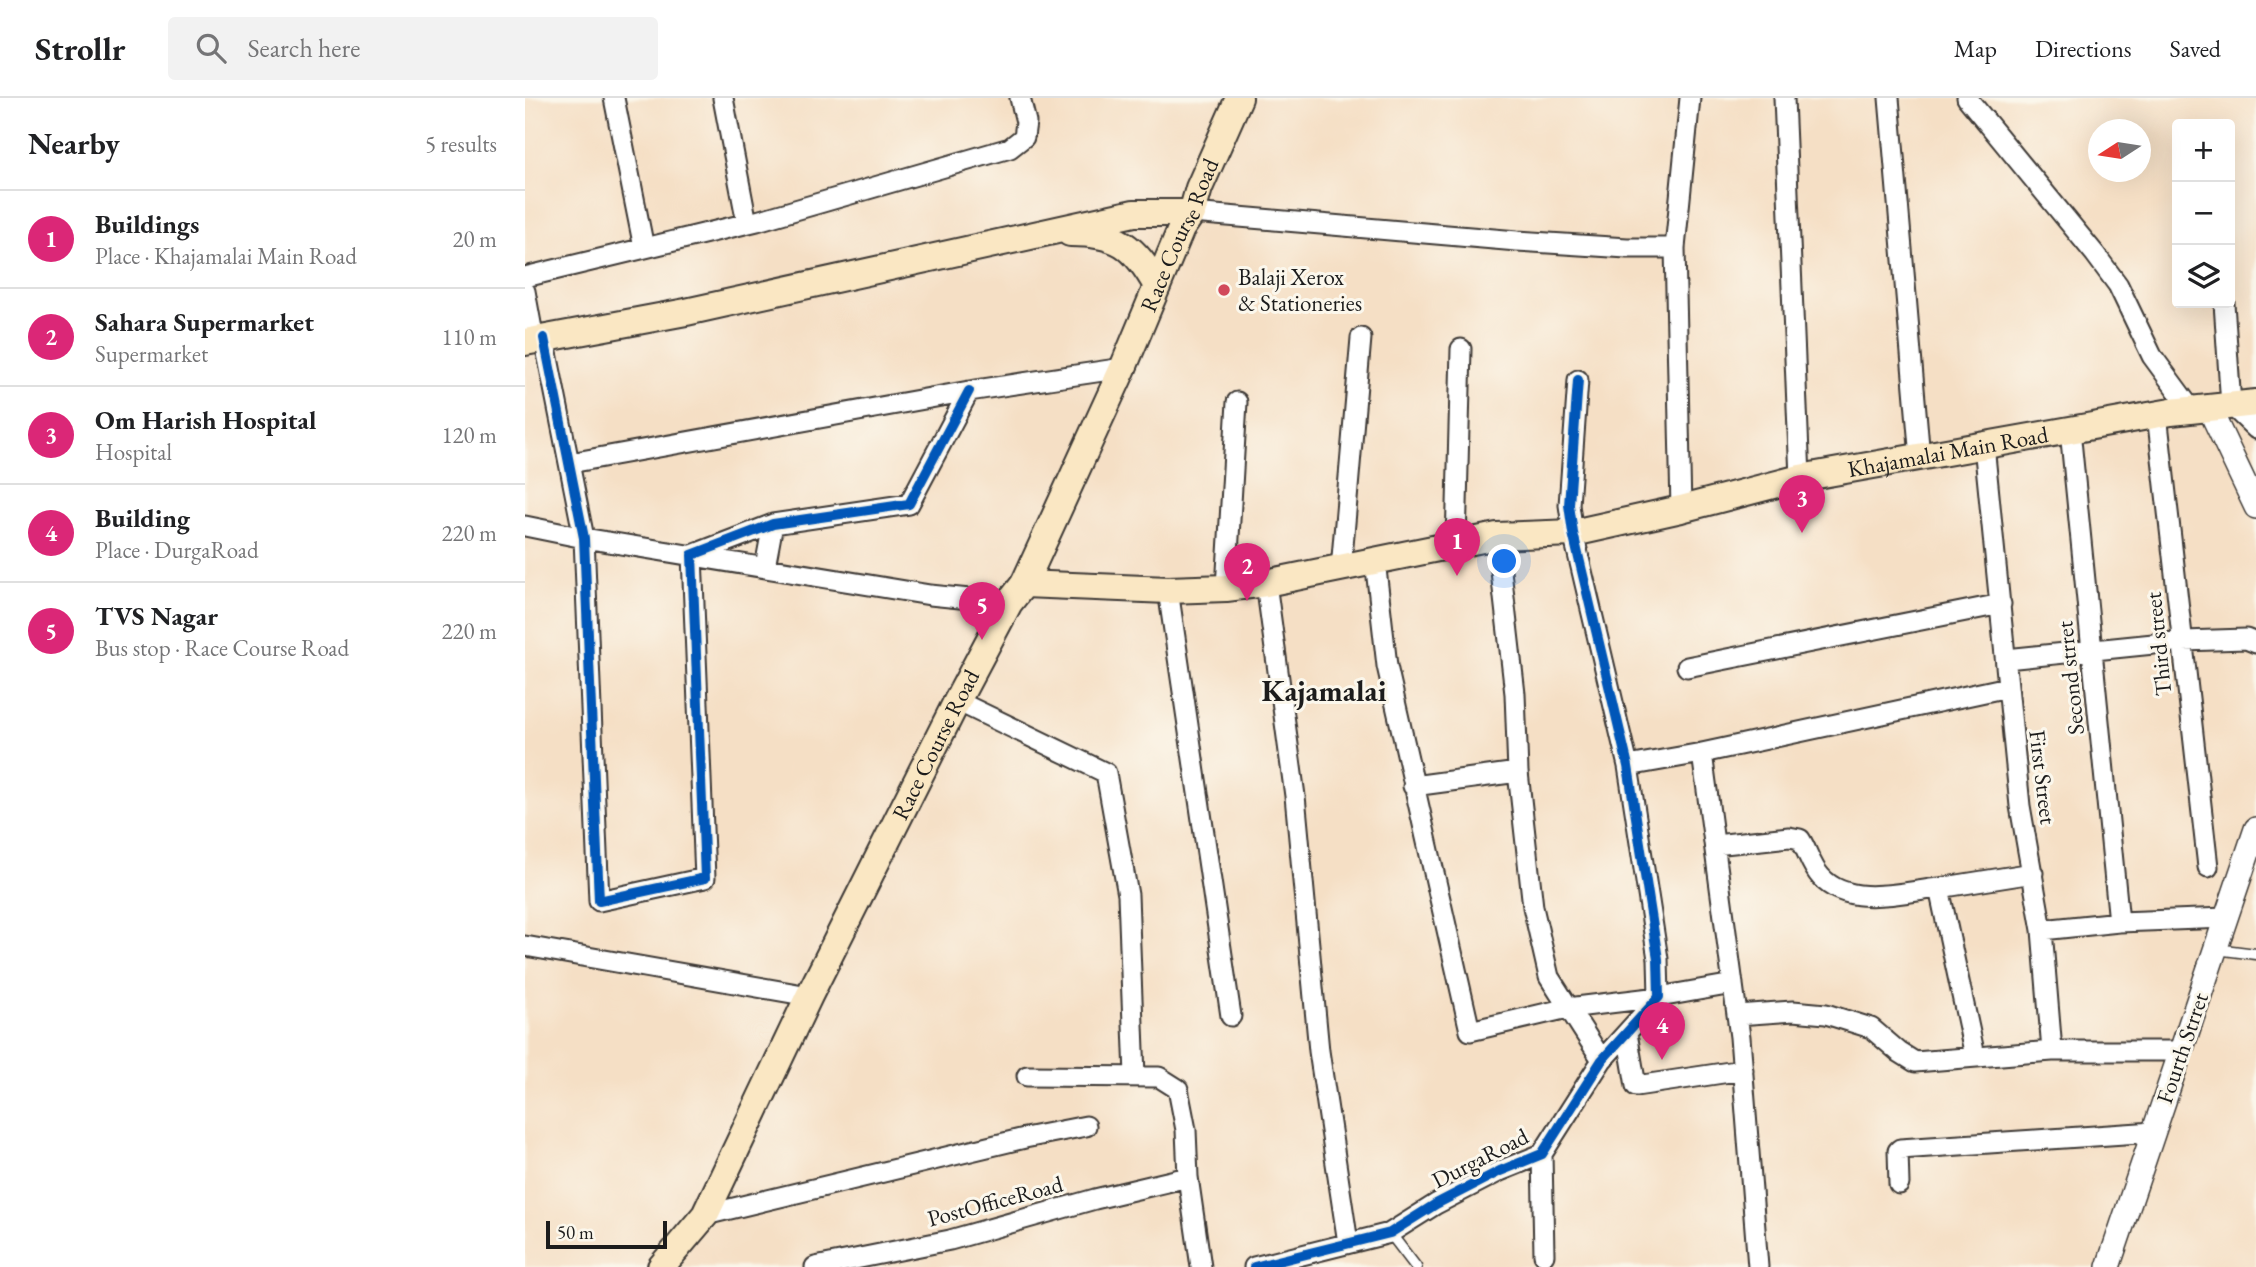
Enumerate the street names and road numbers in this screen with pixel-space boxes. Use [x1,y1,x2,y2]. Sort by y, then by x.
street label: Race Course Road [1133,153,1225,316]
street label: Khajamalai Main Road [1845,419,2051,484]
street label: Third street [2138,590,2178,697]
street label: Second strret [2049,619,2091,736]
street label: Race Course Road [885,664,986,825]
street label: First Street [2022,728,2064,827]
street label: Fourth Strret [2149,988,2215,1107]
street label: DurgaRoad [1427,1121,1534,1195]
street label: PostOfficeRoad [924,1168,1066,1233]

